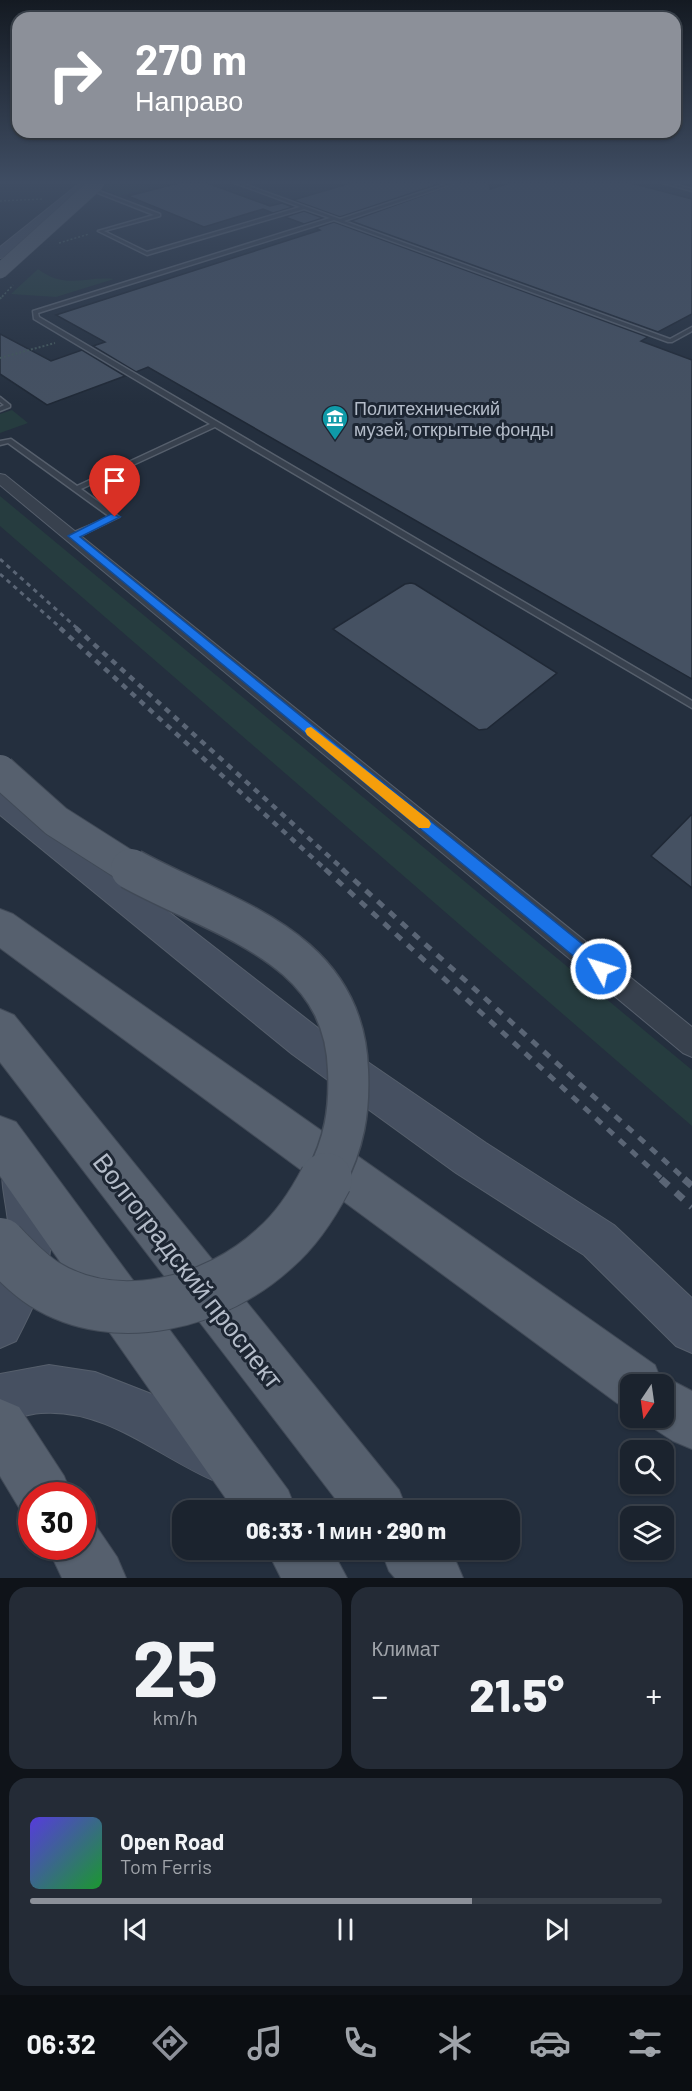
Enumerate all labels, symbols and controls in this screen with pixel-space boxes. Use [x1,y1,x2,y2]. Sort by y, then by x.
text: 270 m [135,33,247,83]
icon: right [36,36,114,114]
text: Направо [135,84,243,116]
place label: Политехнический музей, открытые фонды [354,397,554,440]
museum icon: Политехнический музей, открытые фонды [320,403,350,441]
pin [89,455,140,517]
icon: arrive [98,464,131,497]
position arrow [569,937,633,1001]
street label: Волгоградский проспект [87,1146,291,1394]
north arrow [620,1374,674,1428]
map controls [620,1374,674,1560]
button: search [620,1440,674,1494]
speed limit sign: 30 [18,1482,96,1560]
button: layers [620,1506,674,1560]
text: 06:33 · 1 мин · 290 m [246,1517,446,1543]
text: 25 [132,1619,218,1713]
text: Климат [372,1636,440,1660]
text: 21.5° [469,1667,564,1721]
text: − [372,1675,388,1715]
text: + [646,1675,662,1715]
text: km/h [153,1705,198,1729]
text: Open Road [120,1828,224,1854]
text: Tom Ferris [120,1854,212,1878]
icon: previous [119,1913,152,1946]
icon: pause [329,1913,362,1946]
icon: next [540,1913,573,1946]
icon: directions [149,2022,191,2064]
icon: music [244,2022,286,2064]
icon: phone [339,2022,381,2064]
icon: climate [434,2022,476,2064]
icon: car [529,2022,571,2064]
icon: filters [624,2022,666,2064]
text: 06:32 [26,2027,96,2059]

